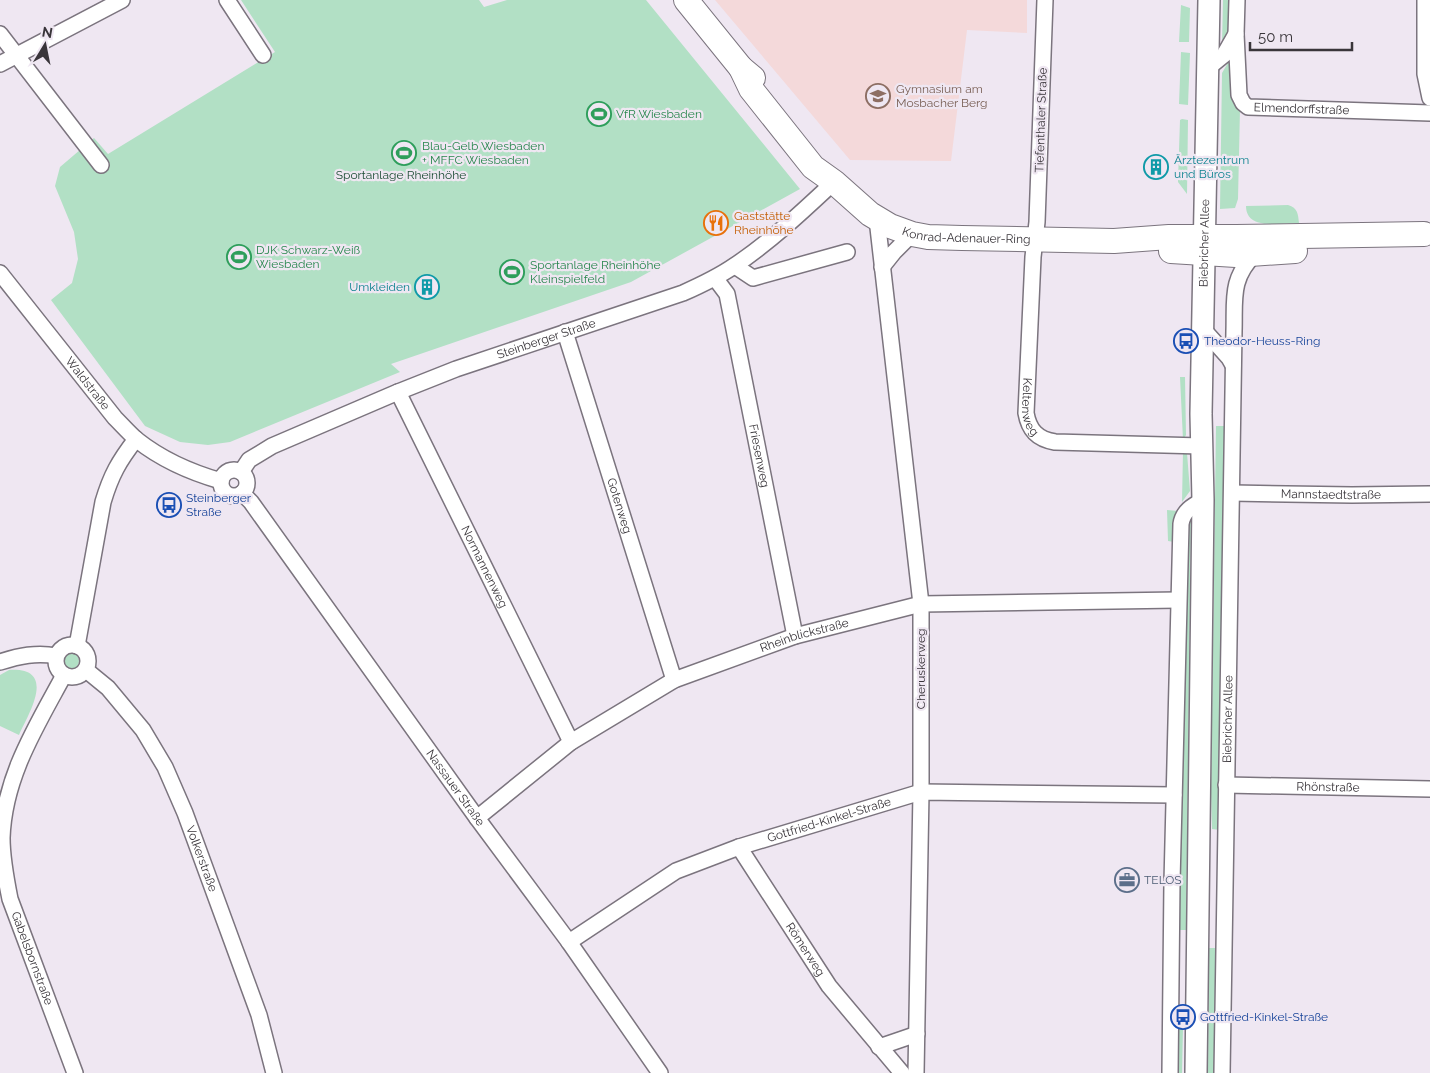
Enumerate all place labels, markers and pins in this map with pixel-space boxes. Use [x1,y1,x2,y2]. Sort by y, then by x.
place label: Gymnasium am Mosbacher Berg [896,82,987,110]
school or university icon: Gymnasium am Mosbacher Berg [865,83,891,109]
sports icon: VfR Wiesbaden [586,101,612,127]
place label: VfR Wiesbaden [616,107,702,121]
place label: Blau-Gelb Wiesbaden + MFFC Wiesbaden [422,139,544,167]
sports icon: Blau-Gelb Wiesbaden + MFFC Wiesbaden [391,140,417,166]
place label: Ärztezentrum und Büros [1174,153,1249,181]
building icon: Ärztezentrum und Büros [1143,154,1169,180]
place label: Gaststätte Rheinhöhe [734,209,794,237]
restaurant icon: Gaststätte Rheinhöhe [703,210,729,236]
place label: DJK Schwarz-Weiß Wiesbaden [256,243,361,271]
sports icon: DJK Schwarz-Weiß Wiesbaden [226,244,252,270]
place label: Sportanlage Rheinhöhe Kleinspielfeld [530,258,661,286]
sports icon: Sportanlage Rheinhöhe Kleinspielfeld [499,259,525,285]
building icon: Umkleiden [414,274,440,300]
place label: Umkleiden [349,280,410,294]
bus stop icon: Theodor-Heuss-Ring [1173,328,1199,354]
place label: Theodor-Heuss-Ring [1204,334,1320,348]
place label: Steinberger Straße [186,491,252,519]
bus stop icon: Steinberger Straße [156,492,182,518]
office icon: TELOS [1114,867,1140,893]
place label: TELOS [1144,873,1182,887]
bus stop icon: Gottfried-Kinkel-Straße [1170,1004,1196,1030]
place label: Gottfried-Kinkel-Straße [1200,1010,1328,1024]

